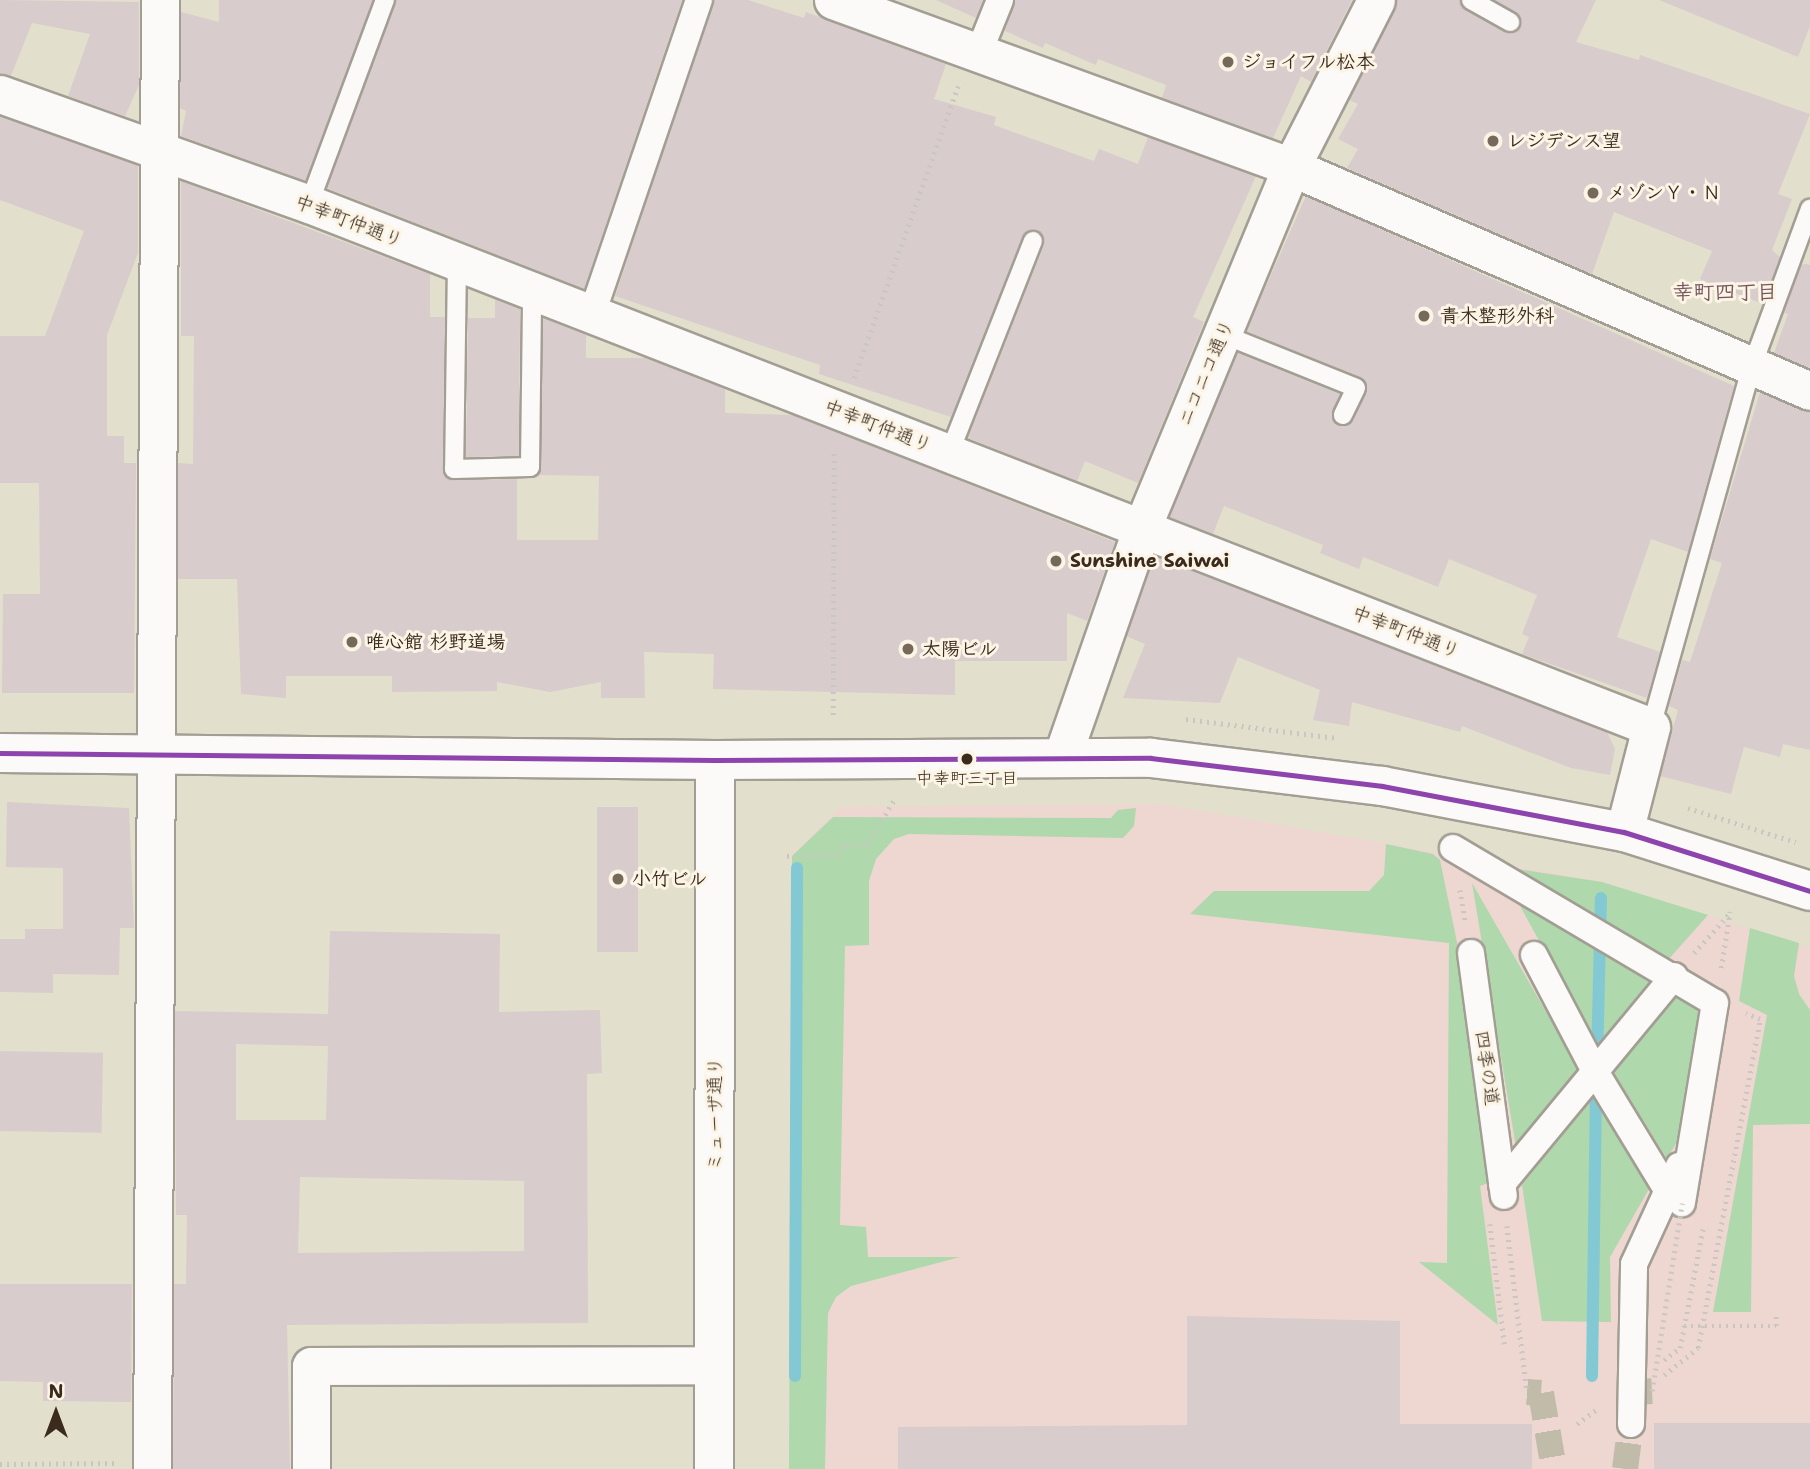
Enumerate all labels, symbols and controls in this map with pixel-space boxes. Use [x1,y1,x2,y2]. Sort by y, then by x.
place label: ジョイフル松本 [1242,51,1375,73]
marker: ジョイフル松本 [1220,54,1236,70]
place label: レジデンス望 [1507,130,1621,152]
marker: レジデンス望 [1485,133,1501,149]
place label: メゾンＹ・Ｎ [1607,182,1721,204]
marker: メゾンＹ・Ｎ [1585,185,1601,201]
street label: 中幸町仲通り [292,190,406,252]
district label: 幸町四丁目 [1673,279,1777,305]
place label: 青木整形外科 [1440,305,1554,327]
marker: 青木整形外科 [1414,306,1434,326]
street label: ニコニコ通り [1173,316,1239,430]
street label: 中幸町仲通り [821,395,935,457]
place label: Sunshine Saiwai [1070,550,1229,572]
marker: Sunshine Saiwai [1048,553,1064,569]
street label: 中幸町仲通り [1349,601,1463,663]
place label: 唯心館 杉野道場 [366,631,506,653]
marker: 唯心館 杉野道場 [344,634,360,650]
place label: 太陽ビル [922,638,998,660]
marker: 太陽ビル [900,641,916,657]
marker: 中幸町三丁目 [960,752,974,766]
place label: 中幸町三丁目 [916,769,1018,789]
place label: 小竹ビル [632,868,708,890]
marker: 小竹ビル [610,871,626,887]
street label: 四季の道 [1470,1029,1504,1107]
street label: ミューザ通り [704,1057,726,1171]
north arrow [21,1378,91,1448]
text: N [48,1379,64,1404]

